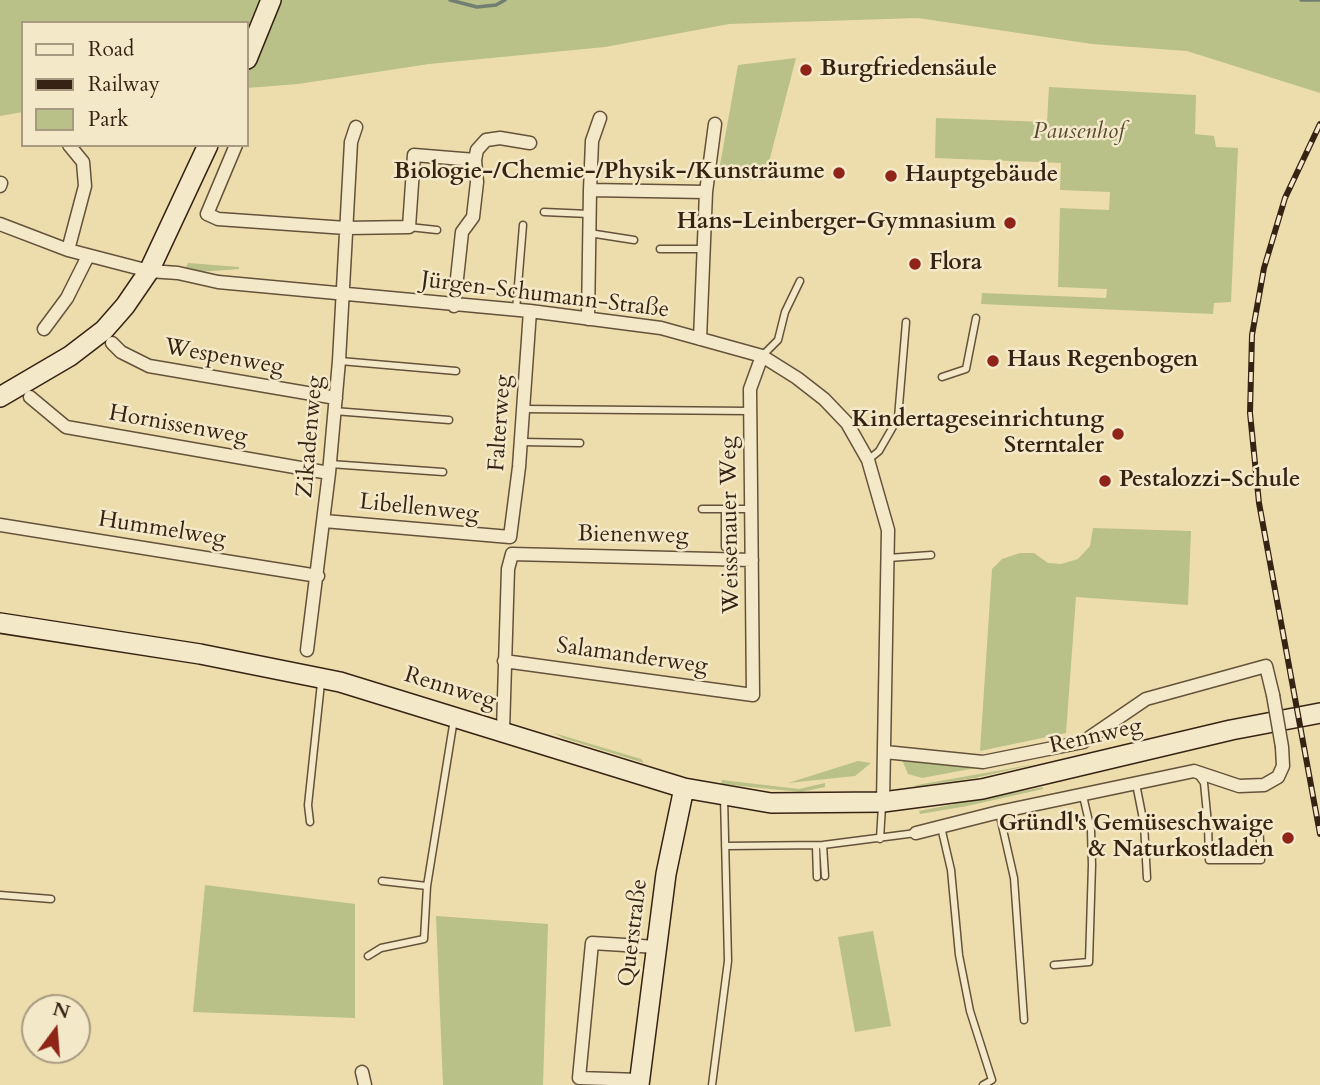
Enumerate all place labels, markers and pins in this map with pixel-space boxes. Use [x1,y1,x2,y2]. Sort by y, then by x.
place label: Burgfriedensäule [820,56,997,84]
marker: Burgfriedensäule [798,62,814,78]
place label: Biologie-/Chemie-/Physik-/Kunsträume [394,159,825,187]
place label: Hauptgebäude [905,162,1058,190]
marker: Biologie-/Chemie-/Physik-/Kunsträume [831,165,847,181]
marker: Hauptgebäude [883,168,899,184]
place label: Hans-Leinberger-Gymnasium [677,209,996,237]
marker: Hans-Leinberger-Gymnasium [1002,215,1018,231]
place label: Flora [929,250,982,278]
marker: Flora [907,256,923,272]
place label: Haus Regenbogen [1007,347,1198,375]
marker: Haus Regenbogen [985,353,1001,369]
place label: Kindertageseinrichtung Sterntaler [852,407,1104,461]
marker: Kindertageseinrichtung Sterntaler [1110,426,1126,442]
place label: Pestalozzi-Schule [1119,467,1300,495]
marker: Pestalozzi-Schule [1097,473,1113,489]
place label: Gründl's Gemüseschwaige & Naturkostladen [999,811,1274,865]
marker: Gründl's Gemüseschwaige & Naturkostladen [1280,830,1296,846]

